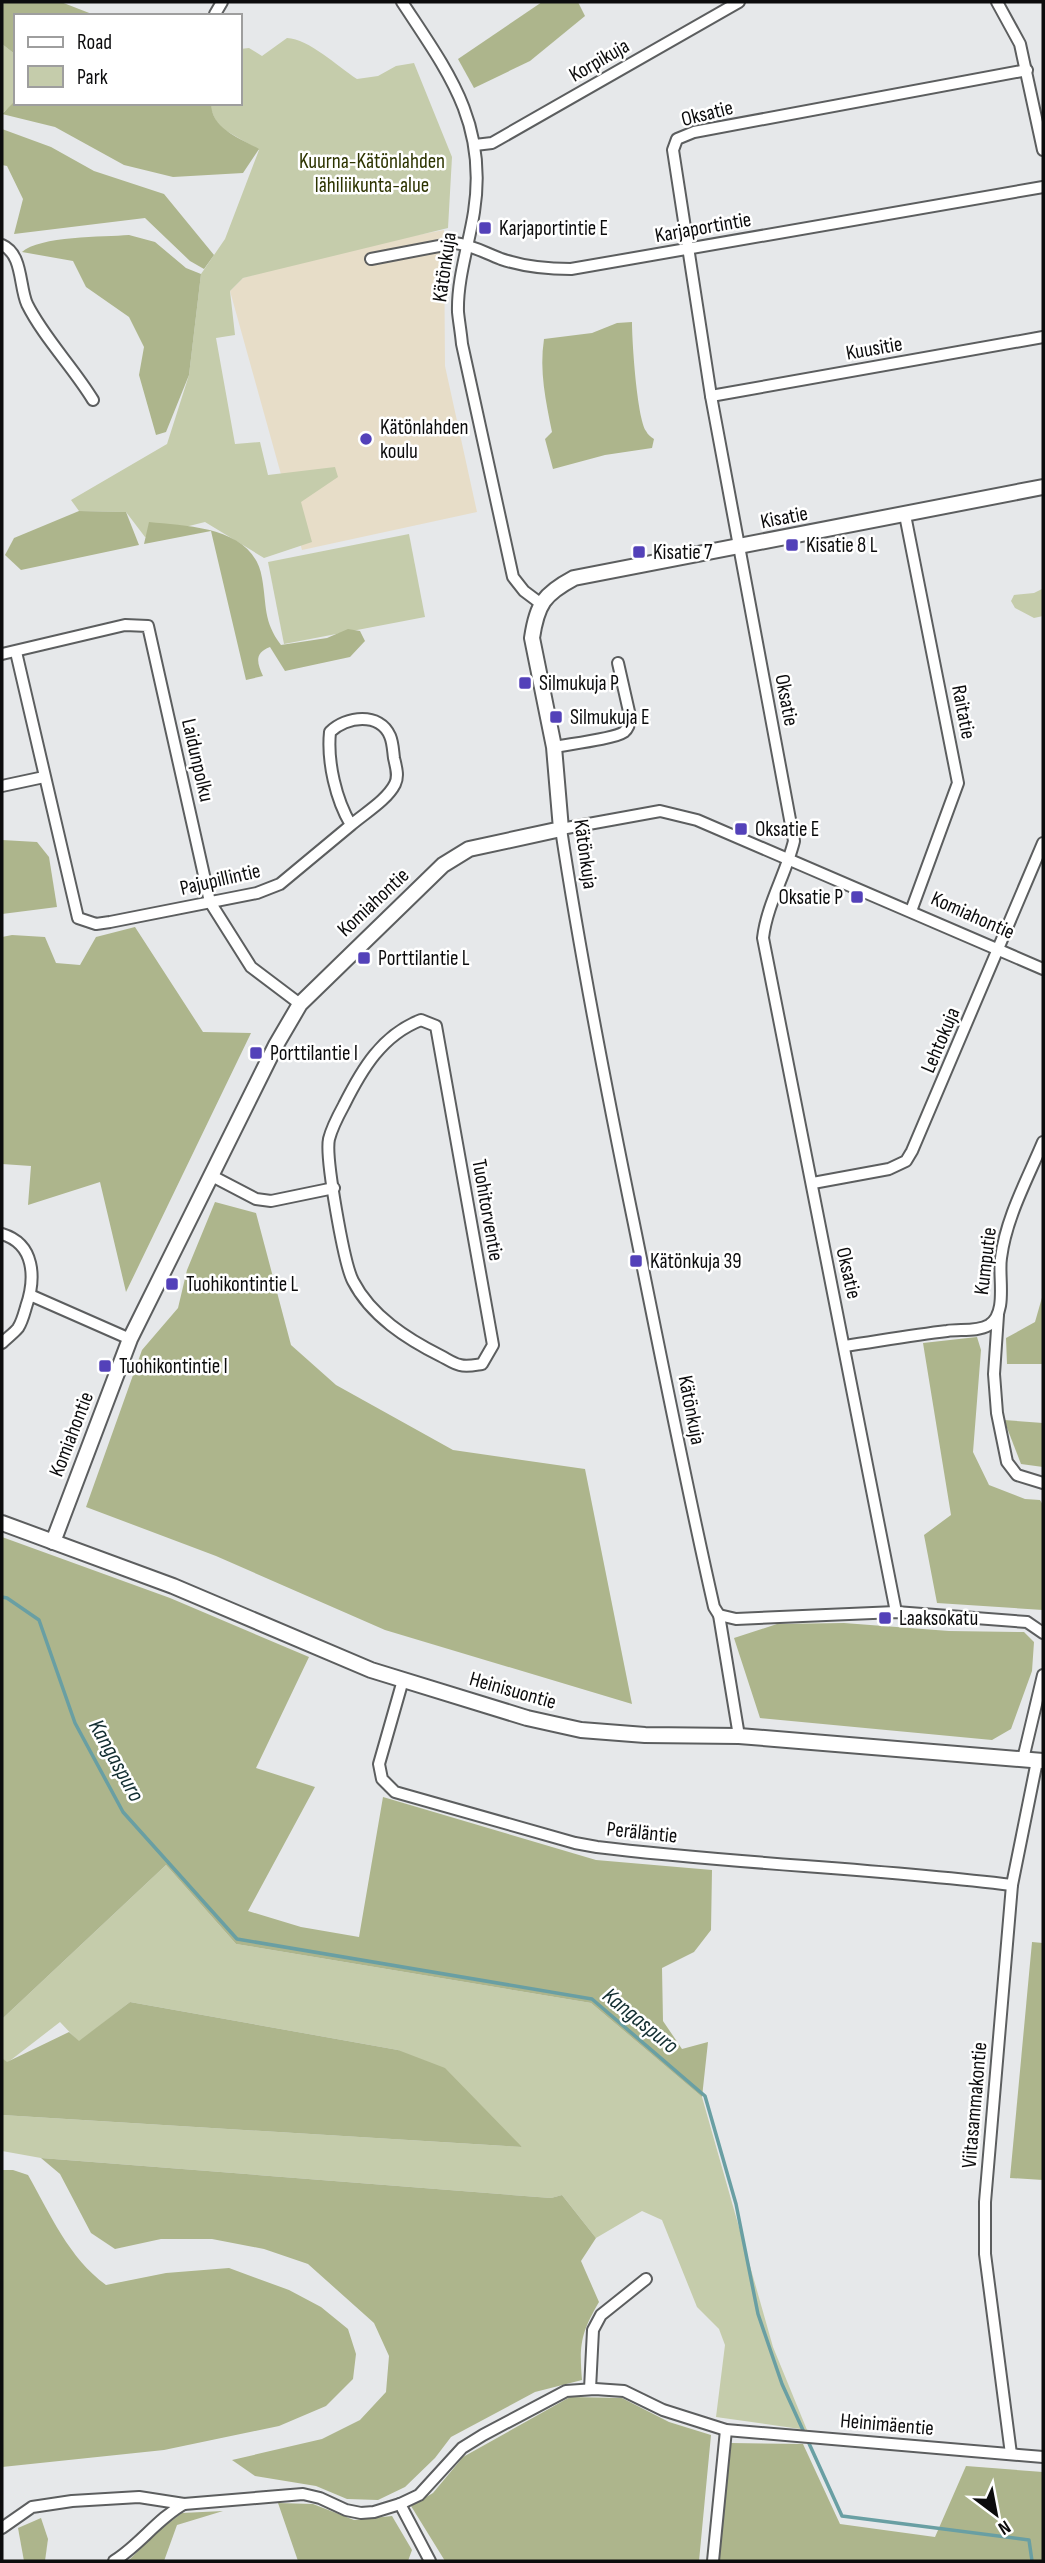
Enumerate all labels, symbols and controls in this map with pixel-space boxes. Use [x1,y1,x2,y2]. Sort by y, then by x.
legend [14,14,242,105]
text: Road [77,30,112,55]
street label: Korpikuja [565,33,634,88]
text: Park [77,65,108,90]
street label: Oksatie [679,95,736,132]
park label: Kuurna-Kätönlahden lähiliikunta-alue [299,149,445,198]
street label: Karjaportintie [653,207,753,248]
place label: Karjaportintie E [499,216,608,241]
marker: Karjaportintie E [477,220,493,236]
street label: Kätönkuja [427,231,462,303]
street label: Kuusitie [844,331,904,366]
place label: Kätönlahden koulu [380,415,469,464]
marker: Kätönlahden koulu [358,431,374,447]
street label: Kisatie [758,501,810,534]
place label: Kisatie 8 L [806,533,878,558]
marker: Kisatie 8 L [784,537,800,553]
place label: Kisatie 7 [653,540,713,565]
marker: Kisatie 7 [631,544,647,560]
place label: Silmukuja P [539,671,619,696]
street label: Oksatie [769,672,804,728]
marker: Silmukuja P [517,675,533,691]
street label: Raitatie [946,683,981,741]
place label: Silmukuja E [570,705,650,730]
marker: Silmukuja E [548,709,564,725]
street label: Laidunpolku [176,716,219,804]
place label: Oksatie E [755,817,819,842]
street label: Kätönkuja [568,818,603,890]
marker: Oksatie E [733,821,749,837]
street label: Pajupillintie [177,858,263,901]
street label: Komiahontie [332,863,414,942]
place label: Oksatie P [778,885,843,910]
street label: Komiahontie [927,886,1018,945]
marker: Oksatie P [849,889,865,905]
place label: Porttilantie L [378,946,470,971]
marker: Porttilantie L [356,950,372,966]
street label: Lehtokuja [916,1004,965,1077]
place label: Porttilantie I [270,1041,358,1066]
marker: Porttilantie I [248,1045,264,1061]
street label: Tuohitorventie [466,1157,509,1263]
street label: Kumputie [969,1226,1002,1296]
street label: Oksatie [830,1245,867,1301]
place label: Kätönkuja 39 [650,1249,742,1274]
marker: Kätönkuja 39 [628,1253,644,1269]
place label: Tuohikontintie L [186,1272,298,1297]
marker: Tuohikontintie L [164,1276,180,1292]
place label: Tuohikontintie I [119,1354,228,1379]
marker: Tuohikontintie I [97,1358,113,1374]
street label: Kätönkuja [673,1373,710,1447]
street label: Komiahontie [44,1388,99,1480]
place label: Laaksokatu [899,1606,978,1631]
marker: Laaksokatu [877,1610,893,1626]
street label: Heinisuontie [467,1666,559,1715]
water label: Kangaspuro [82,1715,150,1807]
street label: Peräläntie [605,1816,679,1849]
water label: Kangaspuro [597,1982,685,2060]
street label: Viitasammakontie [957,2041,992,2169]
street label: Heinimäentie [839,2408,935,2441]
north arrow [961,2479,1031,2549]
text: N [994,2515,1015,2540]

